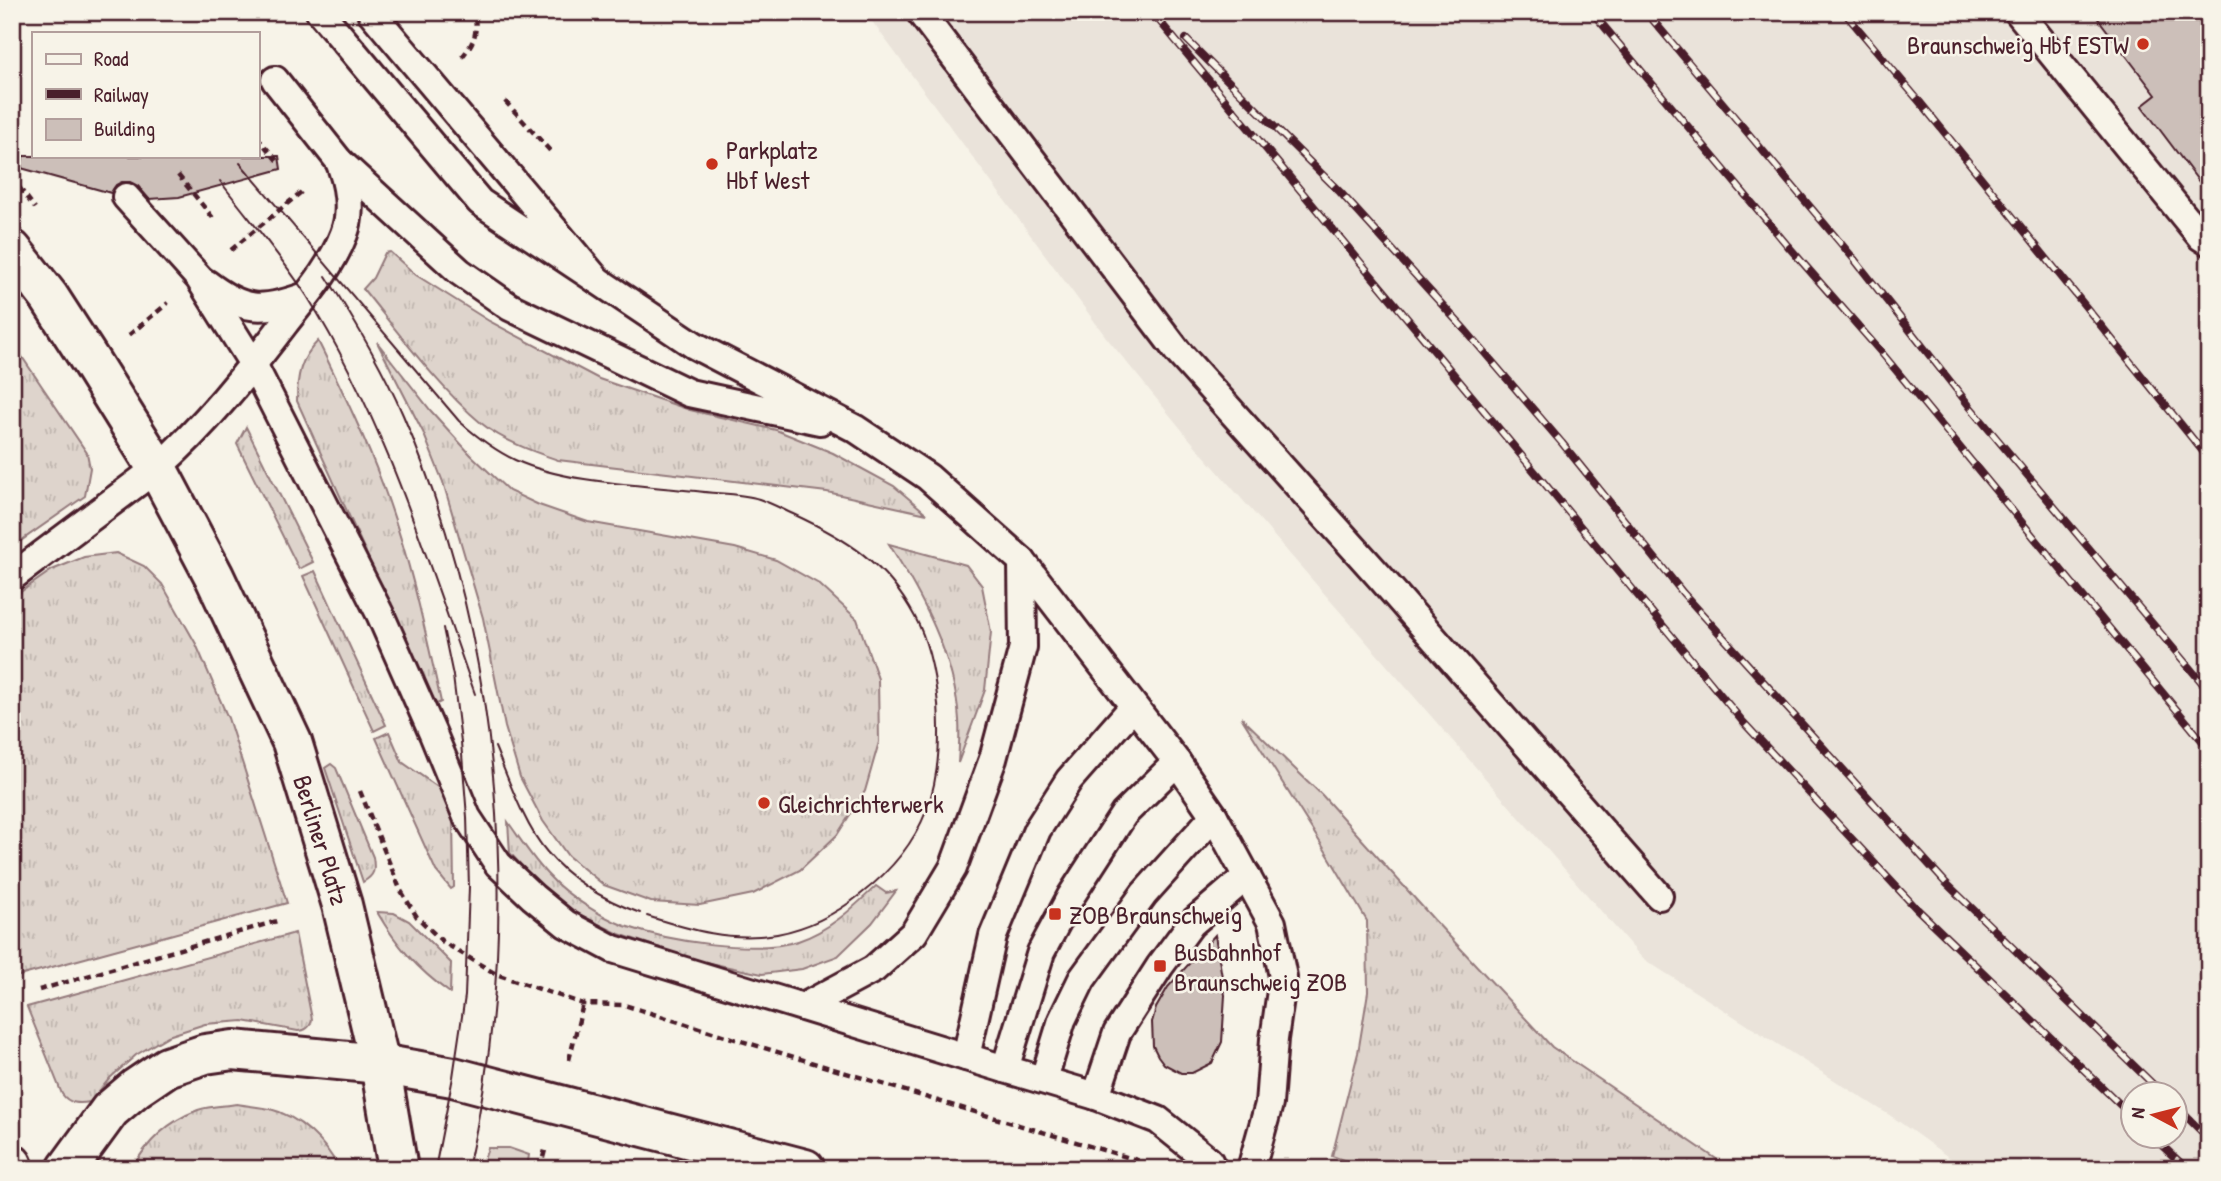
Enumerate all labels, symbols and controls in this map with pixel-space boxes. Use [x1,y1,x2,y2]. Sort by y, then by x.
place label: Braunschweig Hbf ESTW [1907,27,2129,62]
legend [32,32,259,158]
marker: Braunschweig Hbf ESTW [2135,36,2151,52]
text: Road [94,44,128,73]
text: Railway [94,80,149,109]
text: Building [94,114,155,143]
place label: Parkplatz Hbf West [726,132,818,197]
marker: Parkplatz Hbf West [704,156,720,172]
street label: Berliner Platz [286,771,358,909]
place label: Gleichrichterwerk [778,786,944,821]
marker: Gleichrichterwerk [756,795,772,811]
place label: ZOB Braunschweig [1069,897,1242,932]
marker: ZOB Braunschweig [1047,906,1063,922]
place label: Busbahnhof Braunschweig ZOB [1174,934,1347,999]
marker: Busbahnhof Braunschweig ZOB [1152,958,1168,974]
north arrow [2120,1080,2190,1150]
text: N [2124,1106,2151,1120]

